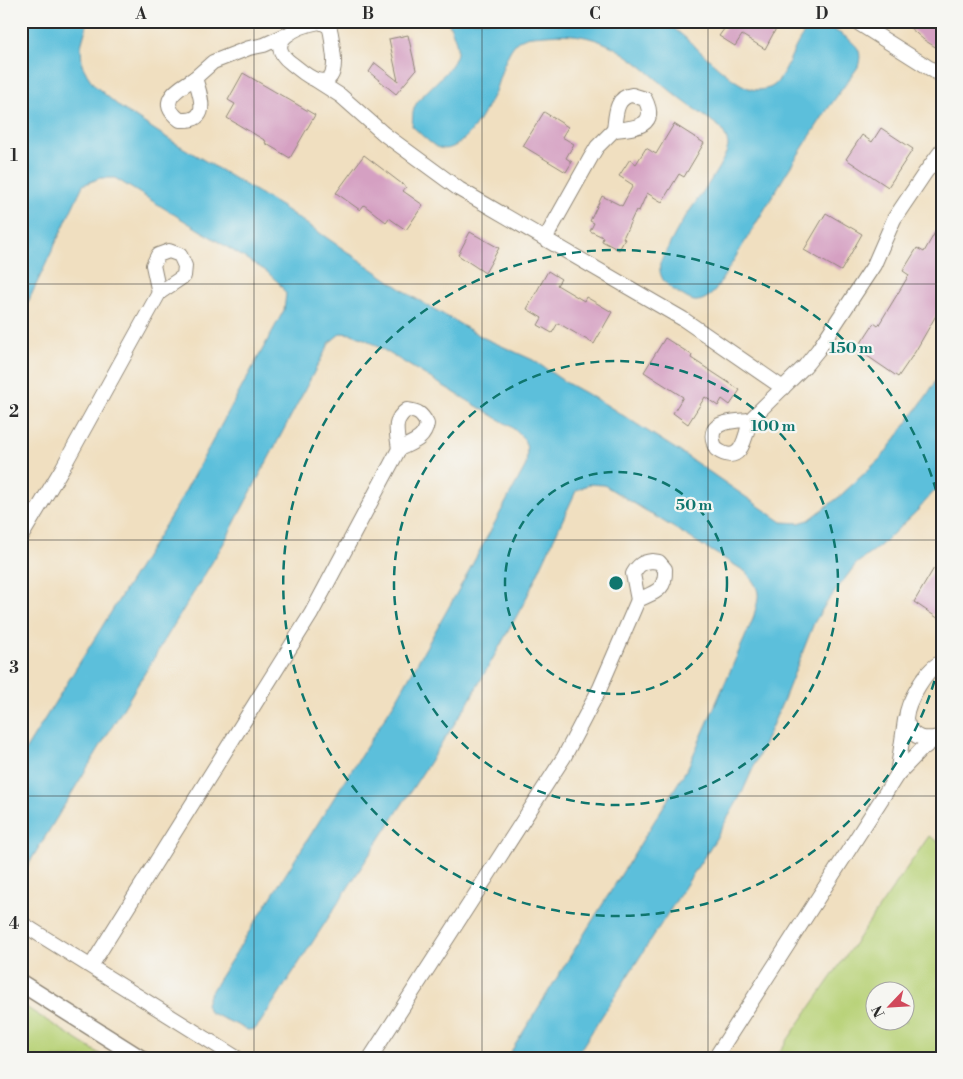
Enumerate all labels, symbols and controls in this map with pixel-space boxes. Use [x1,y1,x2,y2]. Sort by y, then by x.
text: A [134,4,147,24]
text: B [362,4,374,24]
text: C [589,4,601,24]
text: D [816,4,829,24]
text: 1 [10,146,18,166]
text: 150 m [829,339,873,358]
text: 2 [9,402,19,422]
text: 100 m [751,417,796,436]
text: 50 m [676,496,712,515]
centre of rings [607,574,625,592]
text: 3 [9,658,19,678]
text: 4 [9,914,20,934]
north arrow [866,982,916,1032]
text: N [869,1002,890,1020]

